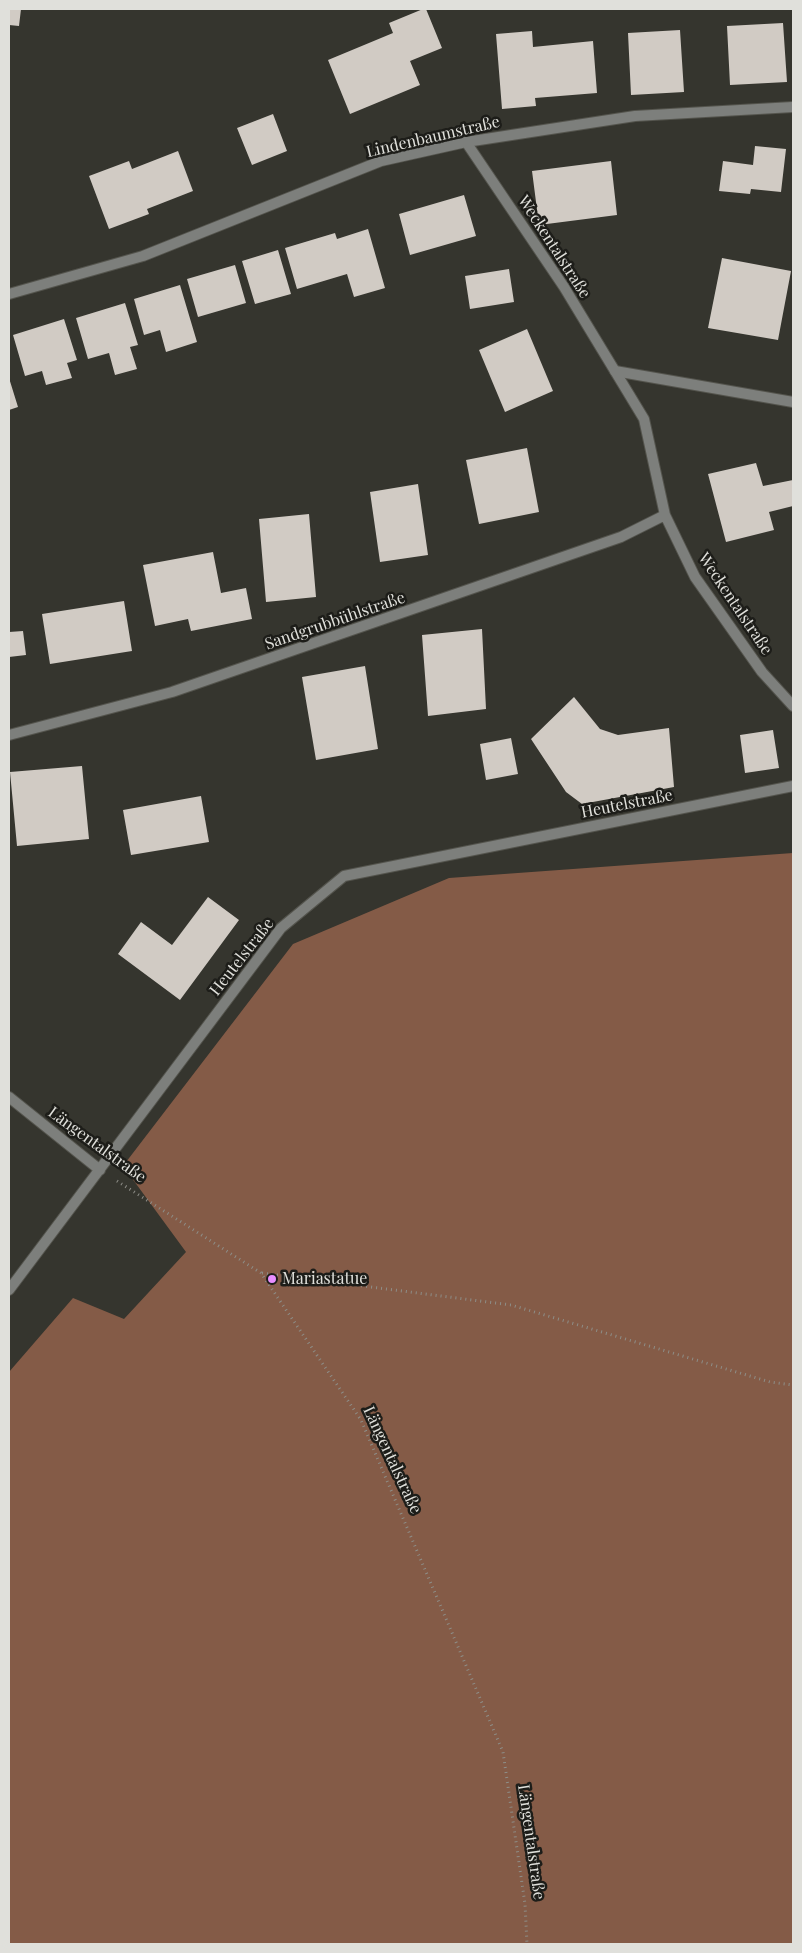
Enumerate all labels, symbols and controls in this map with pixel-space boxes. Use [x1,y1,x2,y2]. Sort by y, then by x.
street label: Lindenbaumstraße [364,112,502,162]
street label: Weckentalstraße [514,192,594,302]
street label: Weckentalstraße [694,549,776,659]
street label: Sandgrubbühlstraße [262,588,408,654]
street label: Heutelstraße [580,786,674,822]
street label: Heutelstraße [206,914,278,1000]
street label: Längentalstraße [44,1103,150,1187]
place label: Mariastatue [282,1269,367,1289]
marker: Mariastatue [266,1273,278,1285]
street label: Längentalstraße [359,1403,425,1517]
street label: Längentalstraße [513,1783,549,1901]

